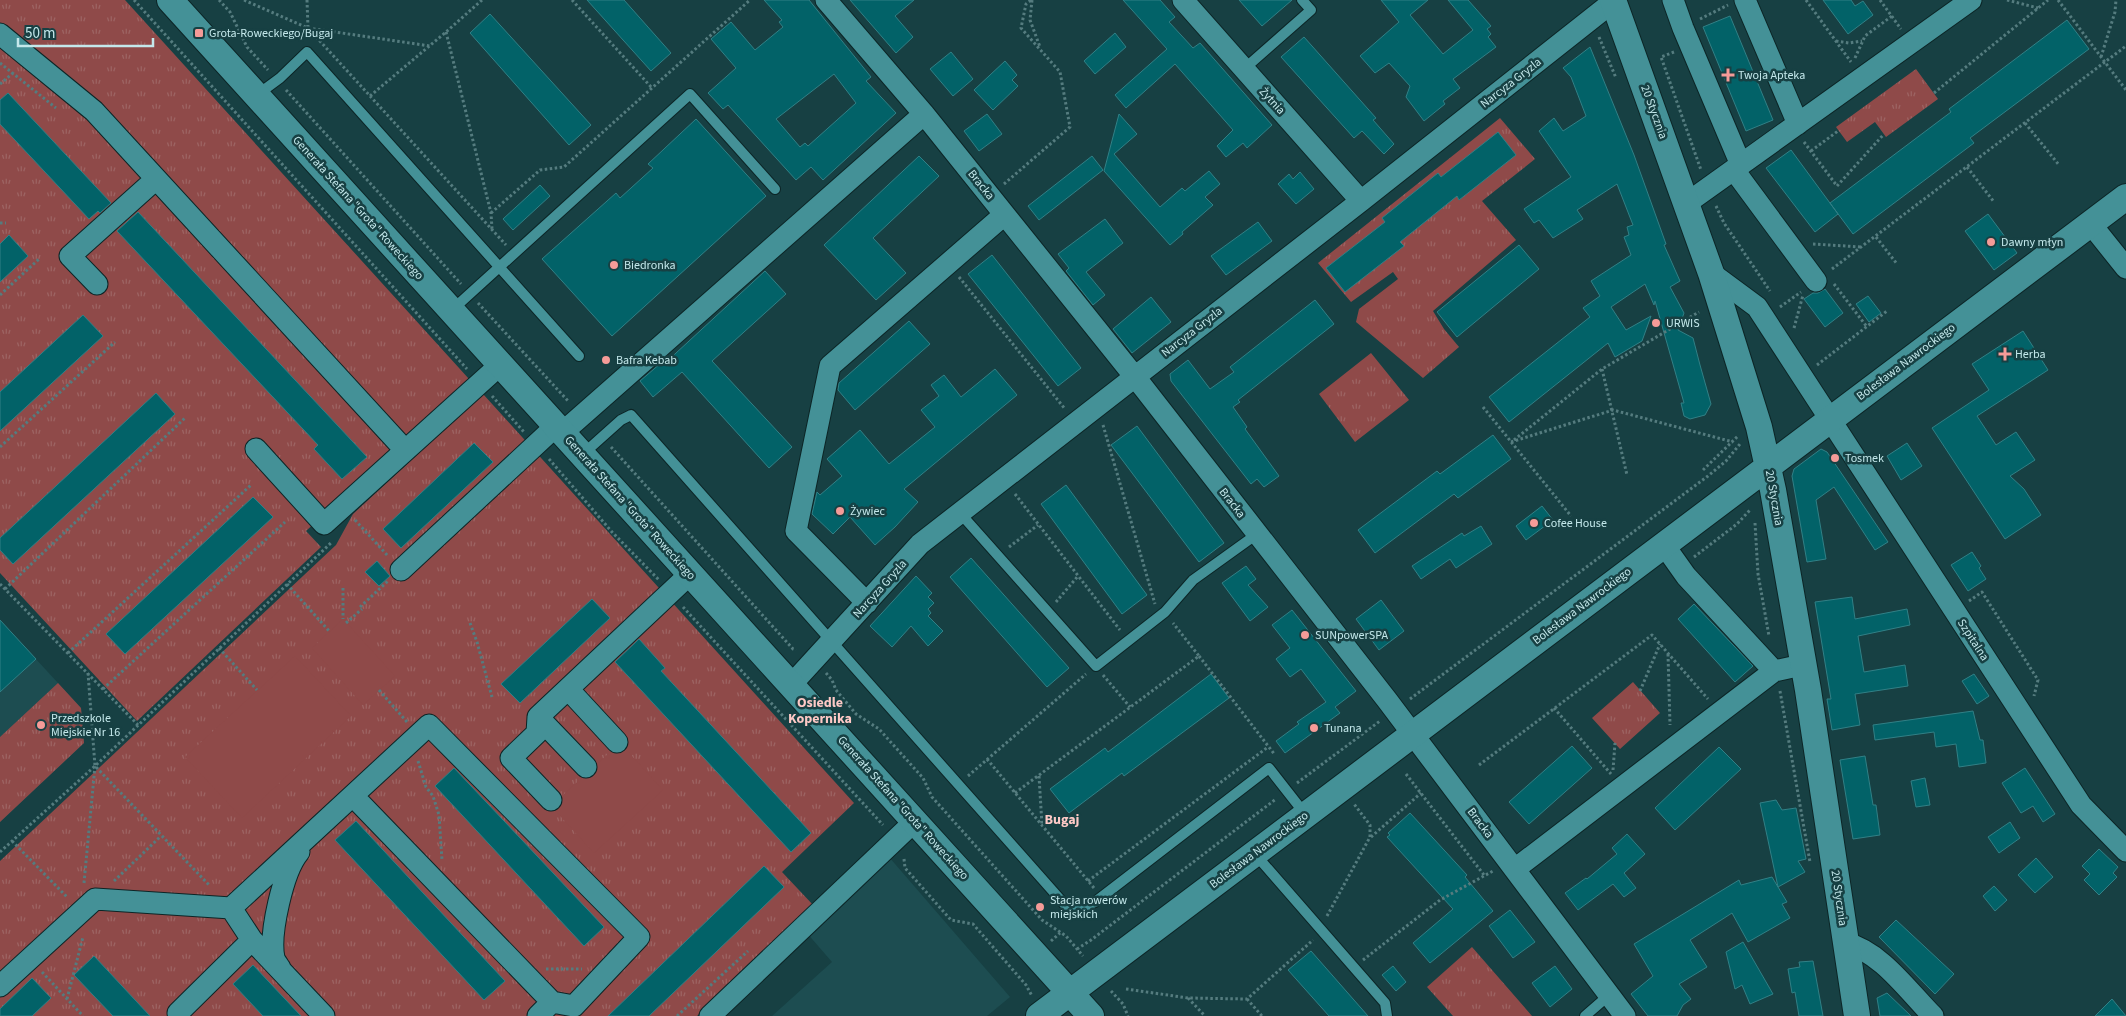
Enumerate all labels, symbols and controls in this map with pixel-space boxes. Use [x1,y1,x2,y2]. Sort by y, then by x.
scale bar [18,15,152,47]
text: 50 m [25,23,55,44]
place label: Grota-Roweckiego/Bugaj [209,25,333,42]
marker: Grota-Roweckiego/Bugaj [193,27,205,39]
street label: Narcyza Gryzla [1477,54,1545,112]
place label: Twoja Apteka [1738,67,1805,84]
marker: Twoja Apteka [1722,69,1734,81]
street label: 20 Stycznia [1636,83,1672,141]
street label: Żytnia [1255,84,1289,118]
street label: Generała Stefana "Grota" Roweckiego [289,132,427,284]
street label: Bracka [964,166,998,204]
place label: Dawny młyn [2001,234,2063,251]
marker: Dawny młyn [1985,236,1997,248]
place label: Biedronka [624,257,676,274]
marker: Biedronka [608,259,620,271]
street label: Narcyza Gryzla [1158,303,1226,361]
place label: URWIS [1666,315,1700,332]
marker: URWIS [1650,317,1662,329]
street label: Bolesława Nawrockiego [1853,319,1959,405]
place label: Herba [2015,346,2045,363]
marker: Herba [1999,348,2011,360]
place label: Bafra Kebab [616,352,677,369]
marker: Bafra Kebab [600,354,612,366]
street label: Generała Stefana "Grota" Roweckiego [561,432,699,584]
place label: Tosmek [1845,450,1884,467]
marker: Tosmek [1829,452,1841,464]
street label: 20 Stycznia [1761,469,1787,527]
street label: Bracka [1215,484,1249,522]
place label: Żywiec [850,503,885,520]
marker: Żywiec [834,505,846,517]
place label: Cofee House [1544,515,1607,532]
marker: Cofee House [1528,517,1540,529]
street label: Narcyza Gryzla [849,556,911,622]
street label: Bolesława Nawrockiego [1529,563,1635,649]
street label: Szpitalna [1953,616,1993,664]
place label: SUNpowerSPA [1315,627,1388,644]
marker: SUNpowerSPA [1299,629,1311,641]
district label: Osiedle Kopernika [788,693,852,729]
place label: Przedszkole Miejskie Nr 16 [51,710,120,741]
marker: Przedszkole Miejskie Nr 16 [35,719,47,731]
place label: Tunana [1324,720,1362,737]
marker: Tunana [1308,722,1320,734]
street label: Generała Stefana "Grota" Roweckiego [834,732,972,884]
street label: Bracka [1463,804,1497,842]
street label: Bolesława Nawrockiego [1206,807,1312,893]
district label: Bugaj [1045,810,1080,830]
street label: 20 Stycznia [1827,869,1851,927]
place label: Stacja rowerów miejskich [1050,892,1127,923]
marker: Stacja rowerów miejskich [1034,901,1046,913]

